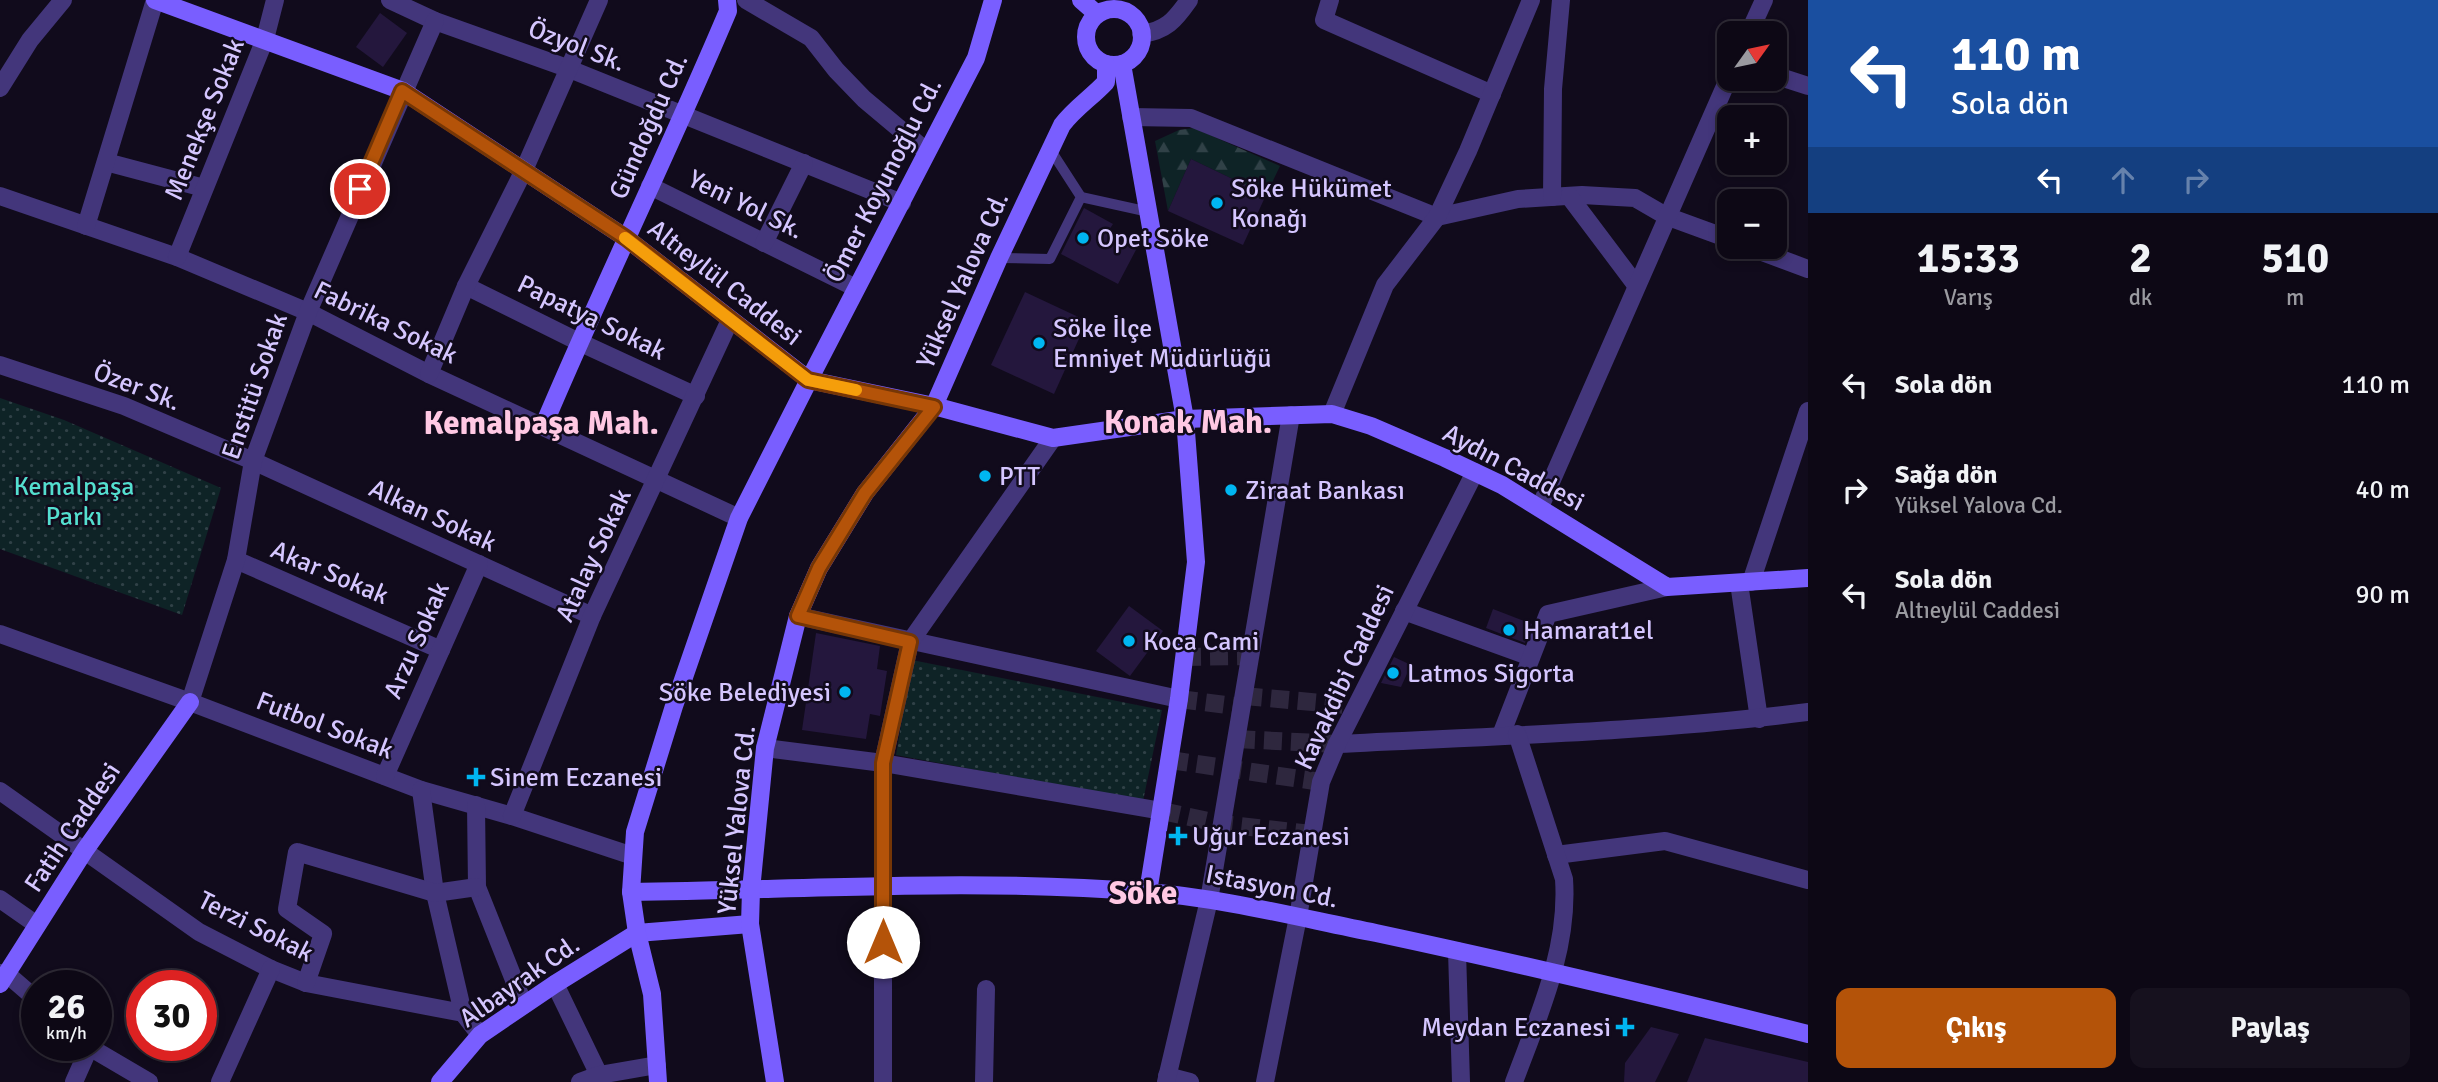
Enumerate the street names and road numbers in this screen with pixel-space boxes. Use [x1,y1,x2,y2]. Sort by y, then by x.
street label: Özyol Sk. [524,13,630,79]
street label: Menekşe Sokak [158,34,252,205]
street label: Gündoğdu Cd. [603,49,695,204]
street label: Ömer Koyunoğlu Cd. [818,73,949,288]
street label: Yeni Yol Sk. [683,163,808,247]
street label: Yüksel Yalova Cd. [910,187,1016,374]
street label: Altıeylül Caddesi [641,213,808,353]
street label: Papatya Sokak [512,268,671,368]
street label: Fabrika Sokak [309,274,463,371]
street label: Enstitü Sokak [215,309,295,464]
street label: Özer Sk. [89,356,185,418]
street label: Aydın Caddesi [1437,417,1590,519]
street label: Alkan Sokak [364,473,501,559]
street label: Atalay Sokak [549,484,639,627]
street label: Akar Sokak [266,534,393,612]
street label: Arzu Sokak [377,577,457,704]
street label: Kavakdibi Caddesi [1288,580,1402,775]
street label: Futbol Sokak [252,685,398,767]
street label: Yüksel Yalova Cd. [711,724,763,916]
street label: Fatih Caddesi [18,757,128,898]
street label: Istasyon Cd. [1203,858,1341,915]
street label: Terzi Sokak [193,884,319,970]
street label: Albayrak Cd. [453,929,586,1035]

